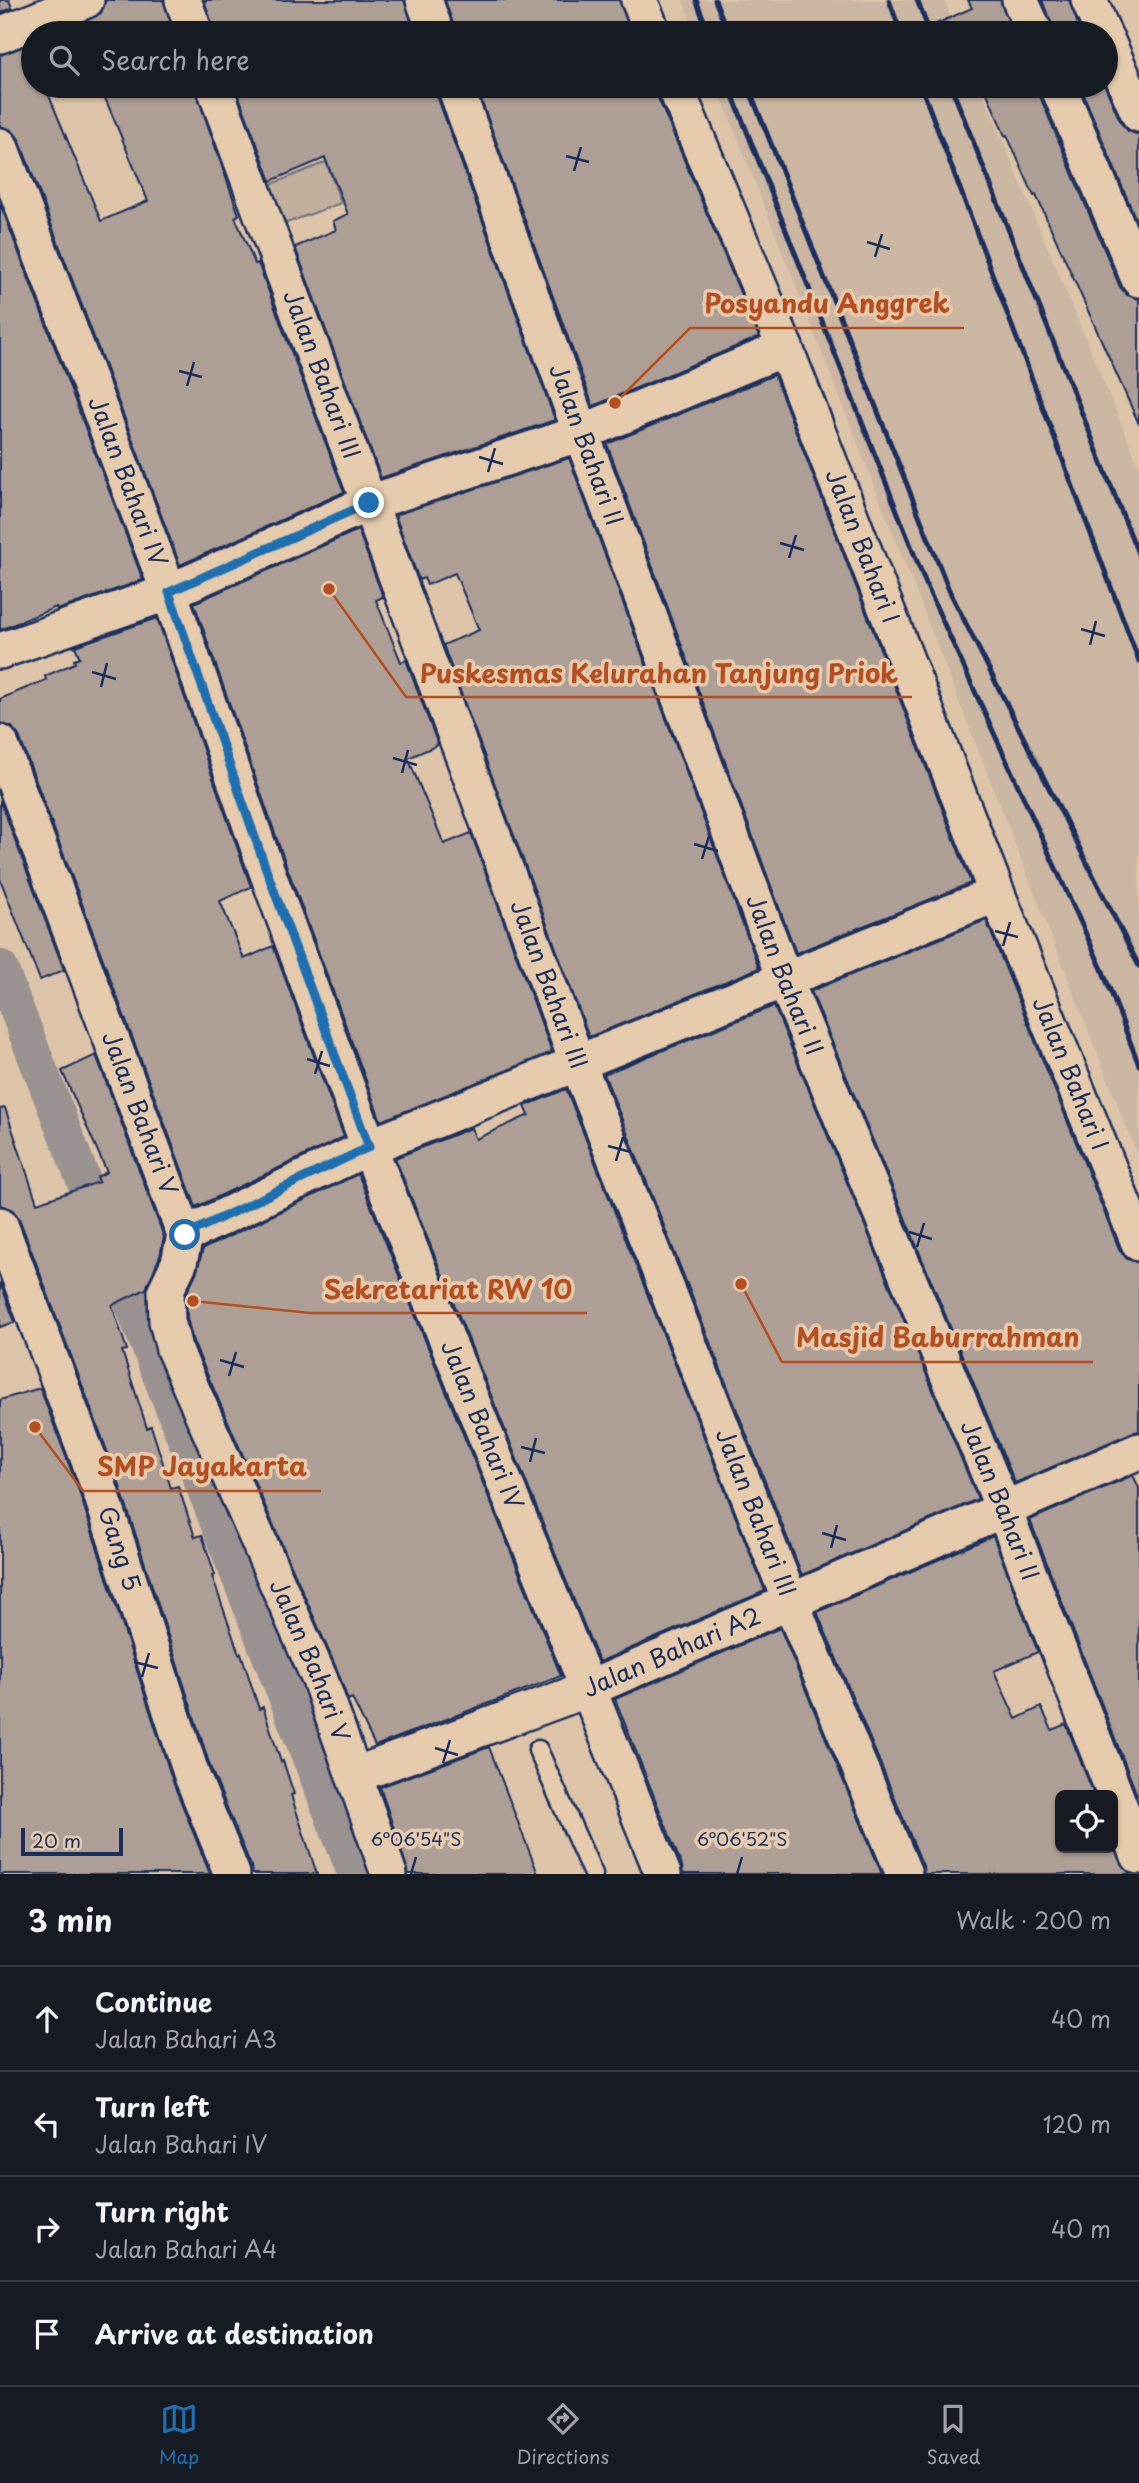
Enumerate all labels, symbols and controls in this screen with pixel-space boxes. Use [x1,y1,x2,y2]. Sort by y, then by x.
search box [21,21,1118,98]
text: Search here [101,40,250,79]
icon: search [45,41,83,79]
callout: Posyandu Anggrek [690,281,964,328]
text: Posyandu Anggrek [704,283,950,322]
street label: Jalan Bahari III [275,284,371,464]
street label: Jalan Bahari II [541,358,634,530]
street label: Jalan Bahari IV [80,391,178,572]
street label: Jalan Bahari I [818,463,910,628]
route end [353,487,384,518]
callout: Puskesmas Kelurahan Tanjung Priok [406,650,912,697]
text: Puskesmas Kelurahan Tanjung Priok [420,653,898,692]
street label: Jalan Bahari II [738,889,834,1060]
street label: Jalan Bahari III [502,894,598,1074]
street label: Jalan Bahari I [1025,991,1119,1155]
street label: Jalan Bahari V [94,1026,189,1200]
route start [169,1219,200,1250]
callout: Sekretariat RW 10 [310,1266,587,1313]
text: Sekretariat RW 10 [324,1269,572,1308]
callout: Masjid Baburrahman [782,1315,1093,1362]
text: Masjid Baburrahman [796,1317,1080,1356]
street label: Jalan Bahari IV [433,1334,534,1515]
street label: Jalan Bahari II [953,1414,1050,1585]
street label: Jalan Bahari III [708,1422,807,1601]
callout: SMP Jayakarta [83,1444,321,1491]
text: SMP Jayakarta [97,1446,307,1485]
street label: Gang 5 [90,1501,151,1595]
street label: Jalan Bahari V [262,1573,360,1746]
street label: Jalan Bahari A2 [577,1596,766,1705]
map controls [1055,1790,1118,1853]
button: locate [1055,1790,1118,1853]
scale bar [21,1825,122,1857]
text: 6°06'54"S [371,1825,461,1852]
text: 6°06'52"S [696,1825,788,1852]
text: 20 m [32,1826,81,1854]
text: 3 min [28,1897,113,1942]
text: Walk · 200 m [956,1902,1111,1937]
text: Continue [95,1982,212,2021]
icon: ahead [28,2000,66,2038]
text: 40 m [1051,2001,1111,2036]
text: Jalan Bahari A3 [95,2021,277,2056]
text: Turn left [95,2087,210,2126]
icon: left [28,2105,66,2143]
text: 120 m [1043,2106,1111,2141]
text: Jalan Bahari IV [95,2126,267,2161]
text: Turn right [95,2192,229,2231]
icon: right [28,2210,66,2248]
text: 40 m [1051,2211,1111,2246]
text: Jalan Bahari A4 [95,2231,277,2266]
text: Arrive at destination [95,2314,374,2353]
icon: arrive [28,2315,66,2353]
tab: Map [159,2400,199,2470]
tab: Directions [517,2400,609,2470]
tab: Saved [926,2400,980,2470]

